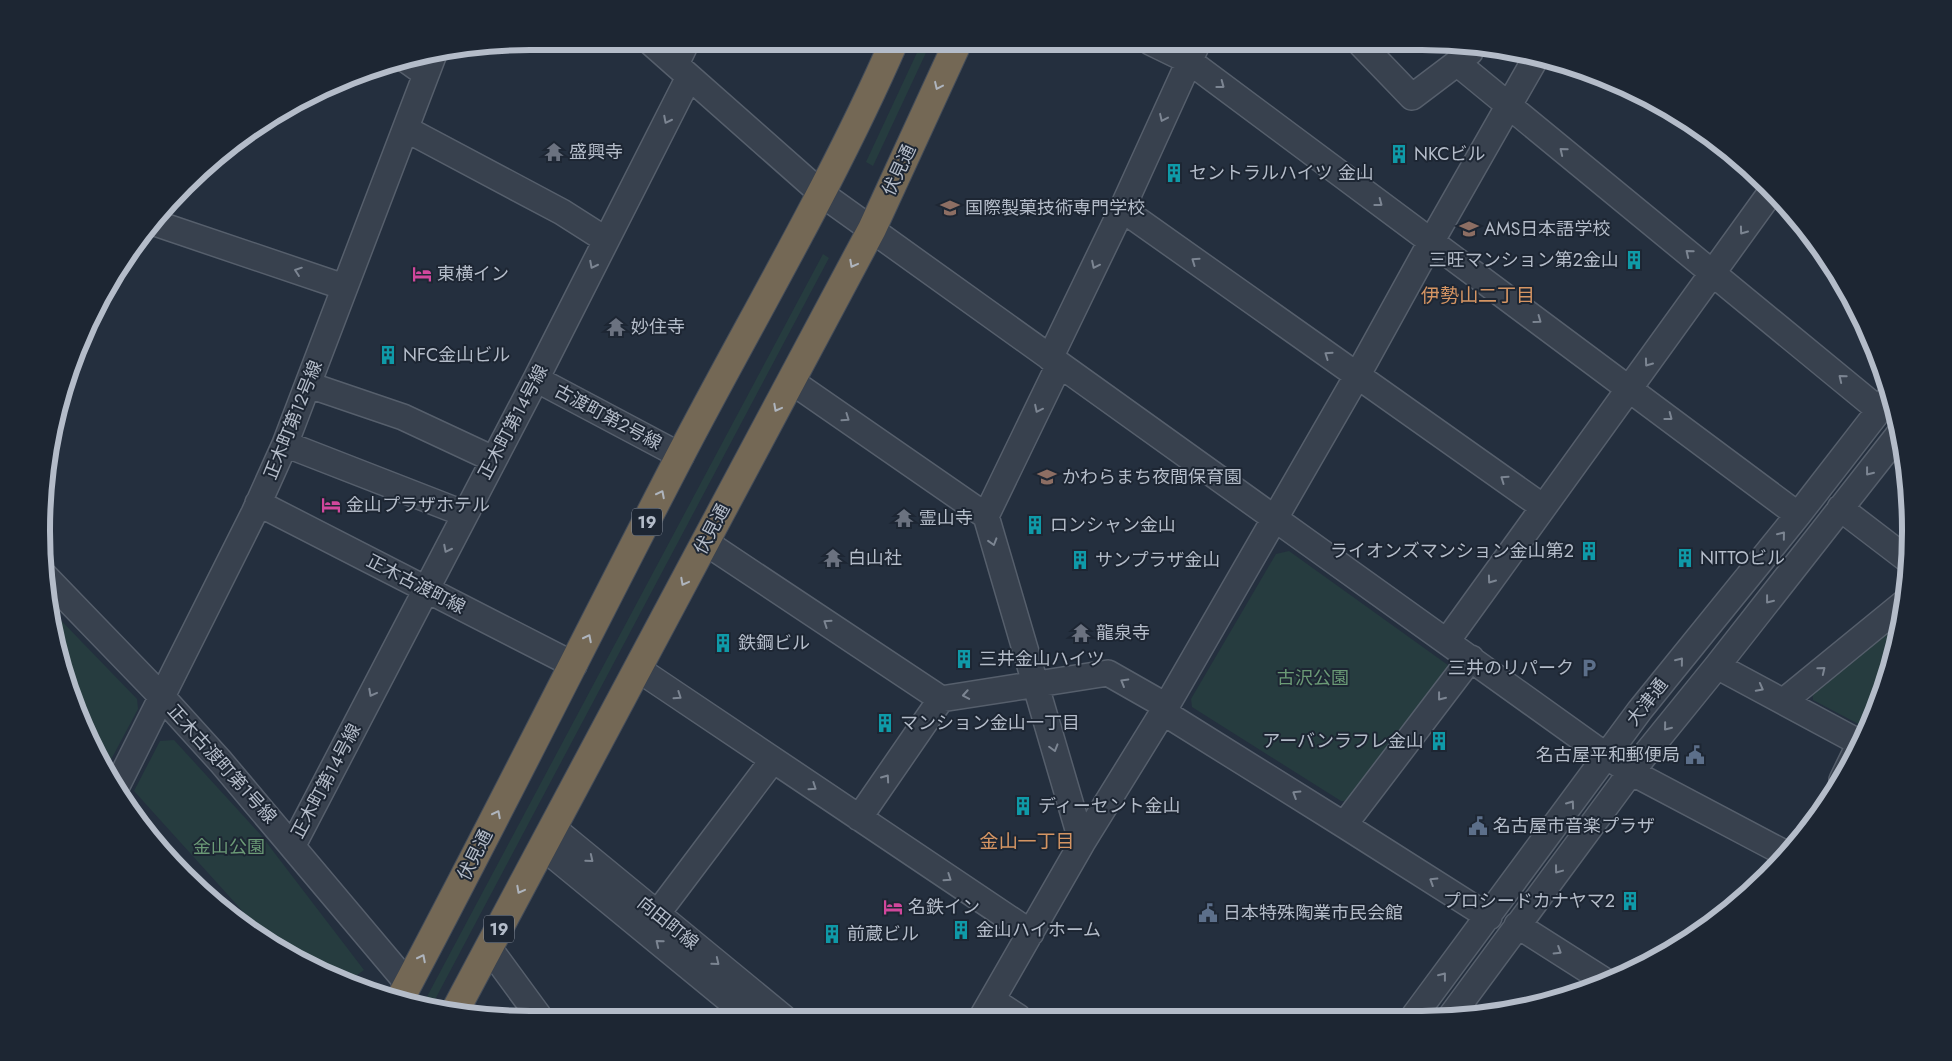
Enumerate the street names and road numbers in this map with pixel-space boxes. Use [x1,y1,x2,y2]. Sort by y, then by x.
street label: 伏見通 [876,140,922,200]
street label: 正木町第12号線 [257,357,329,483]
street label: 正木町第14号線 [472,360,554,484]
street label: 古渡町第2号線 [550,378,666,456]
street label: 伏見通 [688,499,736,559]
road number: 19 [632,508,662,536]
street label: 正木古渡町線 [362,548,470,620]
street label: 大津通 [1620,673,1674,731]
street label: 正木古渡町第1号線 [161,699,283,829]
street label: 正木町第14号線 [285,719,367,843]
street label: 伏見通 [451,825,499,885]
street label: 向田町線 [632,890,704,956]
road number: 19 [484,916,514,942]

